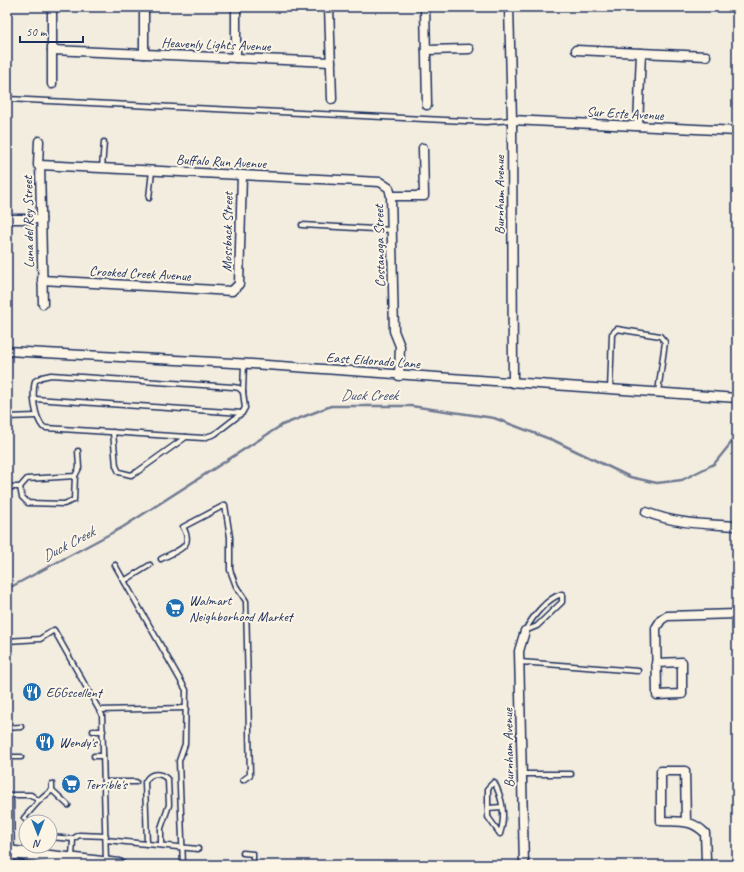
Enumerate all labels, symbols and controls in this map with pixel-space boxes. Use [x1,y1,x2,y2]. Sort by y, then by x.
scale bar [20,18,83,44]
text: 50 m [26,24,48,40]
street label: Heavenly Lights Avenue [161,34,272,55]
street label: Sur Este Avenue [586,103,665,124]
street label: Buffalo Run Avenue [176,151,268,172]
street label: Burnham Avenue [491,154,508,235]
street label: Luna del Rey Street [19,174,38,268]
street label: Mossback Street [218,191,237,272]
street label: Costanoga Street [370,203,389,287]
street label: Crooked Creek Avenue [89,262,193,285]
street label: East Eldorado Lane [325,349,422,372]
water label: Duck Creek [341,386,400,405]
water label: Duck Creek [39,522,100,566]
place label: Walmart Neighborhood Market [189,592,295,625]
supermarket icon: Walmart Neighborhood Market [164,597,186,619]
restaurant icon: EGGscellent [21,681,43,703]
place label: EGGscellent [46,684,104,701]
street label: Burnham Avenue [499,707,518,788]
restaurant icon: Wendy's [34,731,56,753]
place label: Wendy's [59,734,98,751]
supermarket icon: Terrible's [60,773,82,795]
place label: Terrible's [85,776,128,793]
north arrow [18,814,58,854]
text: N [32,837,41,851]

